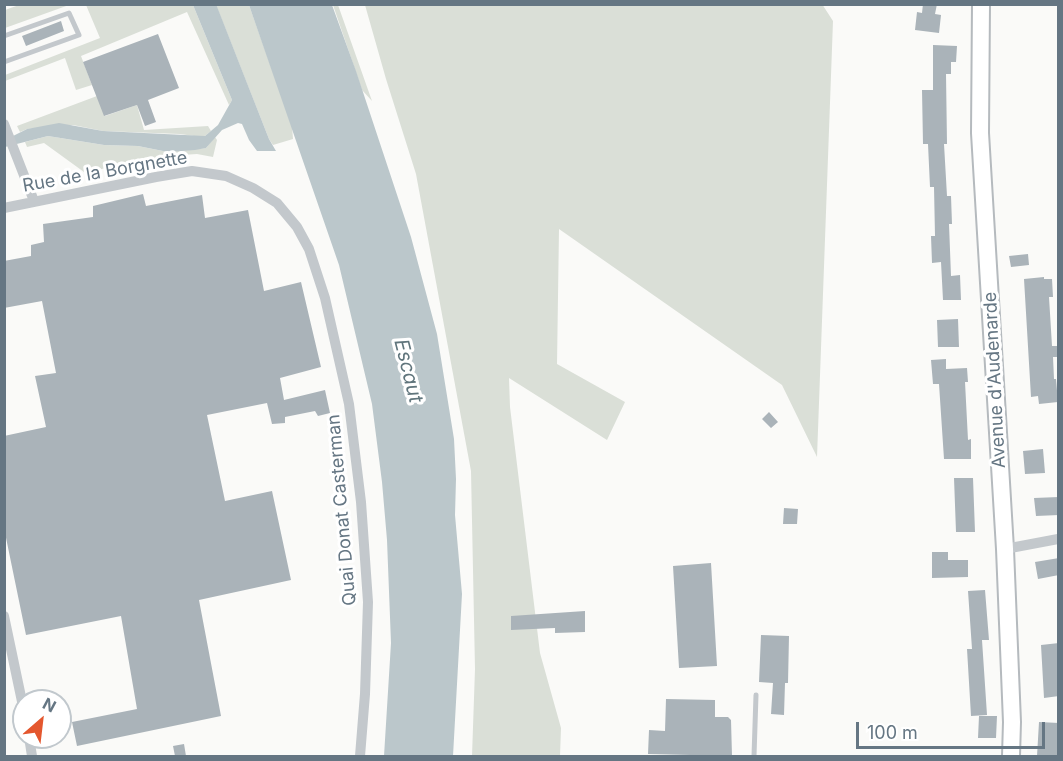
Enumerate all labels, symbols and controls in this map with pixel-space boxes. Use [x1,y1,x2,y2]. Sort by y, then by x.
street label: Rue de la Borgnette [21,147,189,197]
street label: Avenue d'Audenarde [980,291,1010,469]
water label: Escaut [389,337,427,405]
street label: Quai Donat Casterman [323,413,361,607]
north arrow [12,689,72,749]
text: N [39,693,60,717]
scale bar [859,710,1048,748]
text: 100 m [867,722,918,743]

